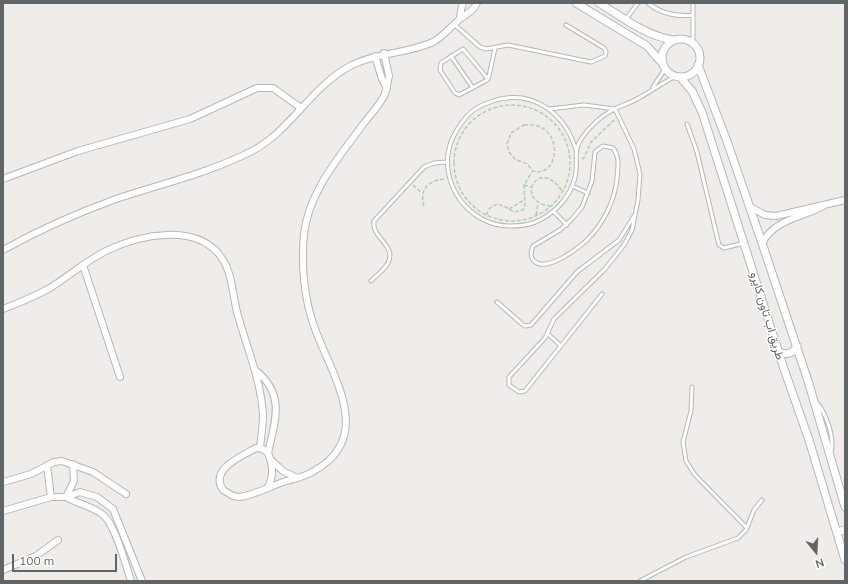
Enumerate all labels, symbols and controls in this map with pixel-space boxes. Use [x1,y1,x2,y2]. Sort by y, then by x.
street label: طريق اب تاون كايرو [747,270,787,362]
north arrow [796,532,836,572]
scale bar [14,546,119,572]
text: 100 m [19,553,54,568]
text: N [814,555,826,571]

